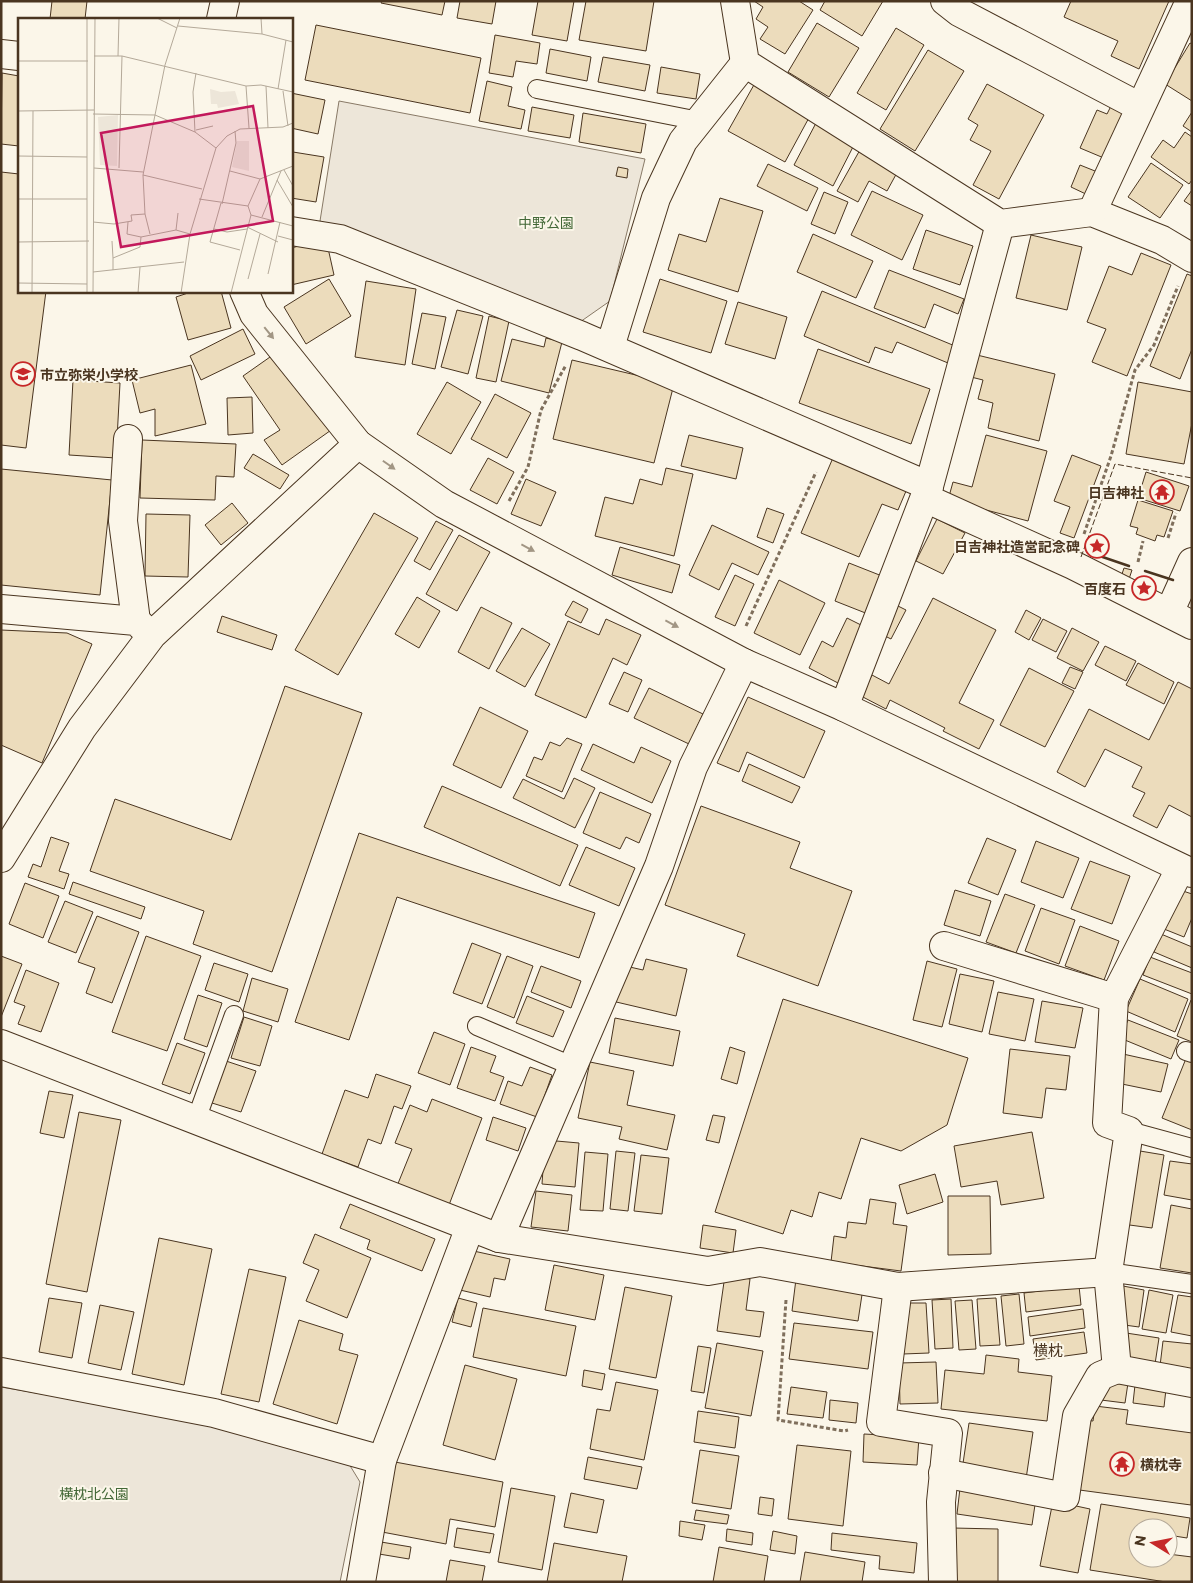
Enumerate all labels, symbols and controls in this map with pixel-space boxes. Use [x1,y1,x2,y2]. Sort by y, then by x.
inset map [18,18,292,292]
park label: 中野公園 [518,214,574,231]
one-way arrow [263,326,274,339]
school or university icon: 市立弥栄小学校 [10,361,36,387]
place label: 市立弥栄小学校 [40,366,138,383]
one-way arrow [382,460,396,470]
temple icon: 日吉神社 [1149,479,1175,505]
place label: 日吉神社 [1088,484,1144,501]
place icon: 日吉神社造営記念碑 [1084,533,1110,559]
place label: 日吉神社造営記念碑 [954,538,1080,555]
one-way arrow [521,544,536,552]
place icon: 百度石 [1131,575,1157,601]
place label: 百度石 [1084,580,1126,597]
one-way arrow [665,620,679,628]
district label: 横枕 [1033,1341,1063,1359]
temple icon: 横枕寺 [1109,1451,1135,1477]
place label: 横枕寺 [1140,1456,1182,1473]
park label: 横枕北公園 [59,1485,129,1502]
north arrow [1128,1518,1178,1568]
text: N [1130,1534,1149,1547]

